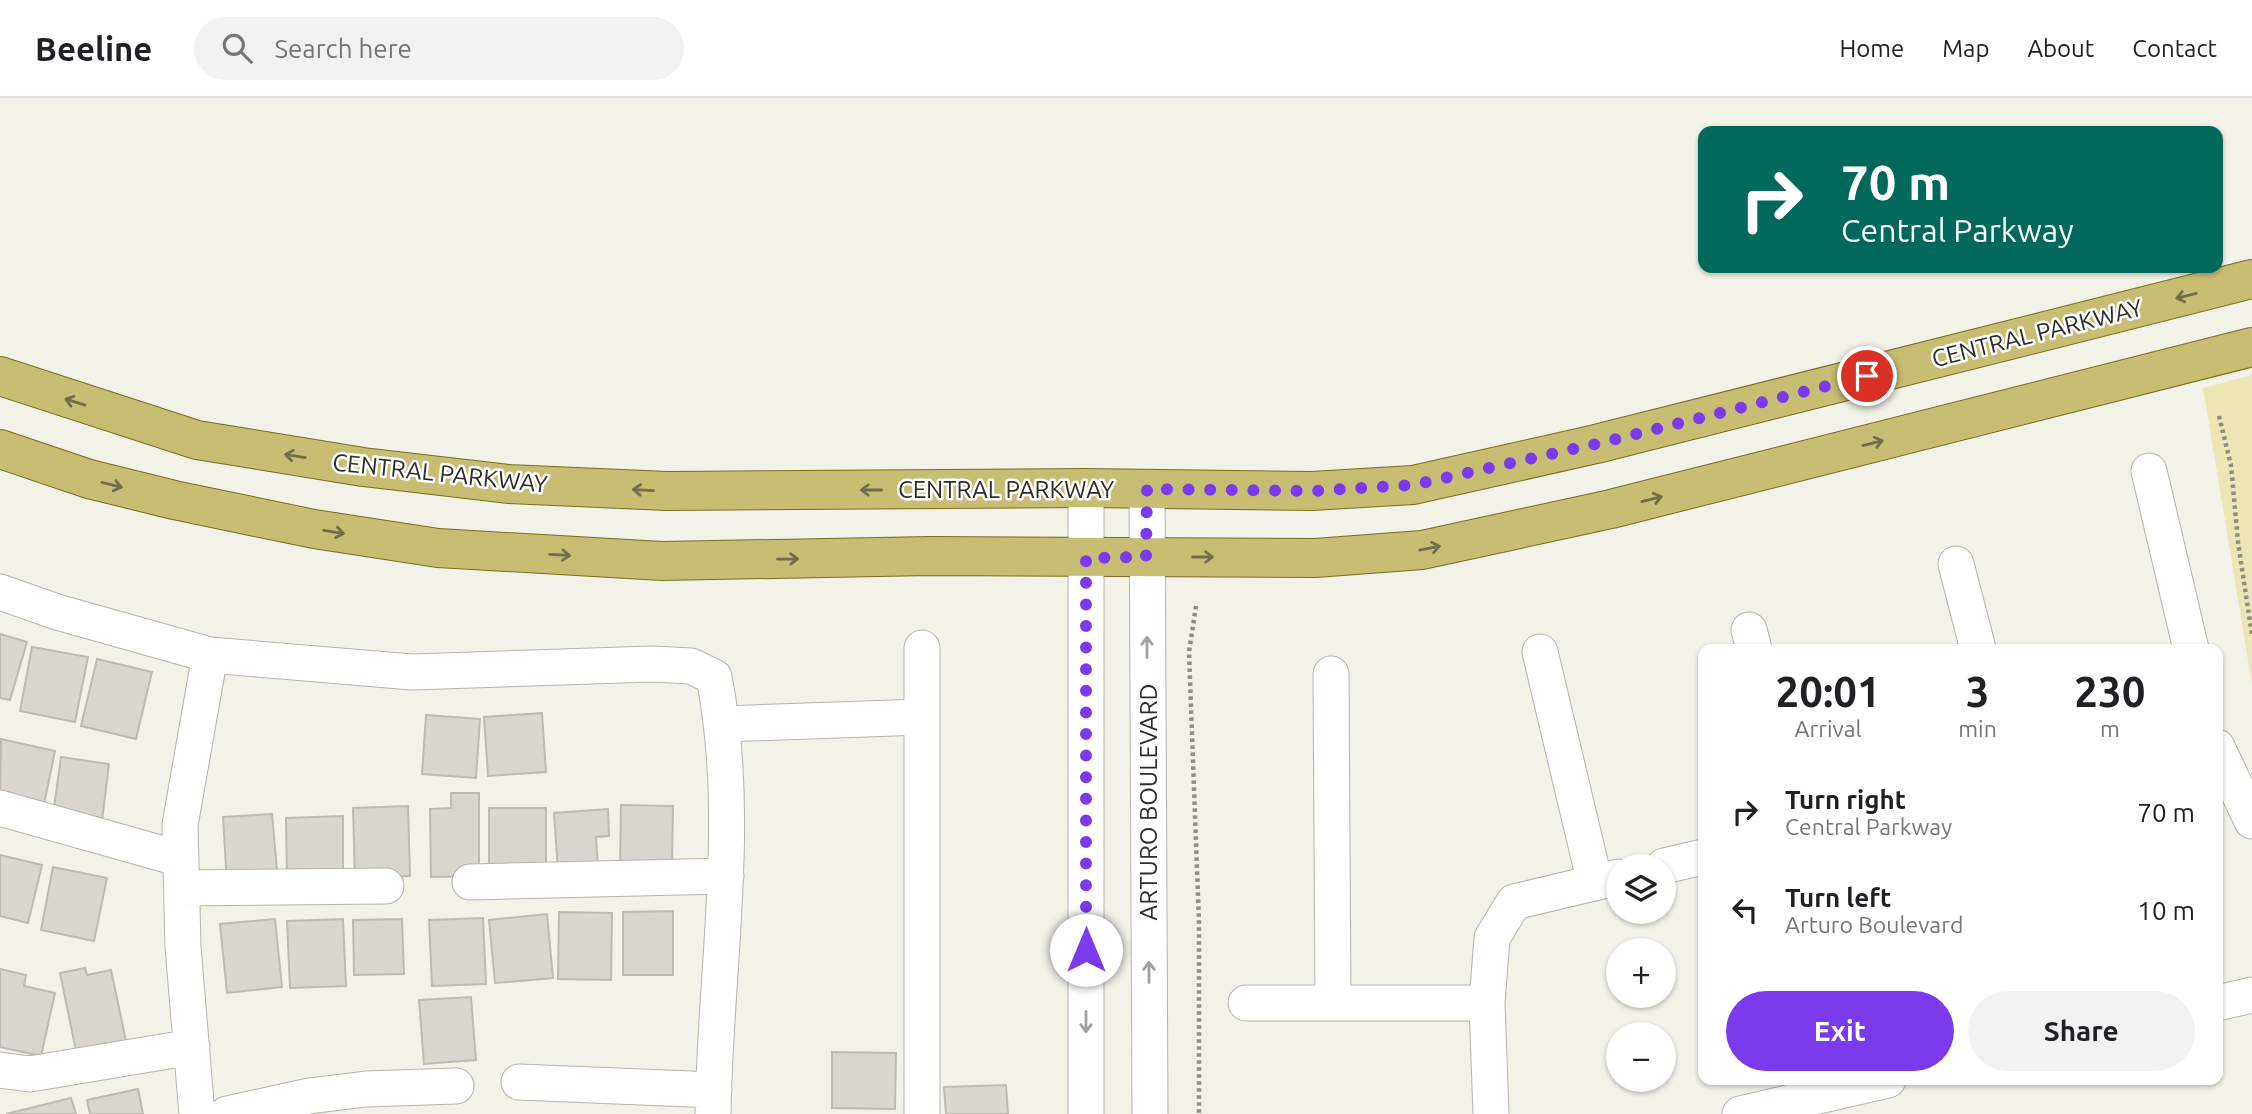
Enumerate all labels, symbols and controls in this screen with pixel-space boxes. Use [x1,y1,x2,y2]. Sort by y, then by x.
search box [194,17,684,80]
icon: search [218,29,256,67]
text: Beeline [35,30,152,67]
text: Search here [274,34,412,63]
text: Home [1839,35,1904,62]
text: Map [1942,35,1989,62]
text: About [2027,35,2094,62]
text: Contact [2132,35,2217,62]
icon: right [1726,154,1817,245]
text: 70 m [1841,154,1950,209]
text: Central Parkway [1841,212,2074,248]
one-way arrow [2175,290,2198,303]
street label: CENTRAL PARKWAY [1929,294,2145,372]
pin [1837,346,1897,406]
icon: arrive [1848,357,1886,395]
one-way arrow [64,394,86,407]
one-way arrow [1861,436,1884,449]
street label: CENTRAL PARKWAY [331,448,549,498]
one-way arrow [284,449,307,462]
street label: CENTRAL PARKWAY [898,476,1114,503]
one-way arrow [100,479,123,492]
one-way arrow [859,483,882,497]
one-way arrow [632,484,655,497]
one-way arrow [1641,492,1663,505]
one-way arrow [322,526,345,539]
one-way arrow [1418,541,1441,555]
one-way arrow [548,549,571,562]
one-way arrow [1192,550,1215,564]
one-way arrow [776,552,799,566]
one-way arrow [1140,636,1153,659]
text: 20:01 [1776,668,1881,715]
text: 3 [1966,668,1989,715]
text: 230 [2074,668,2145,715]
street label: ARTURO BOULEVARD [1135,684,1162,920]
text: Arrival [1795,716,1862,741]
text: min [1958,716,1997,741]
text: m [2100,716,2120,741]
text: Turn right [1785,785,1906,814]
icon: right [1726,793,1764,831]
text: 70 m [2137,798,2195,827]
text: Central Parkway [1785,814,1952,839]
map controls [1606,854,1676,1092]
button: layers [1606,854,1676,924]
text: Turn left [1785,883,1891,912]
icon: left [1726,891,1764,929]
text: 10 m [2137,896,2195,925]
text: Arturo Boulevard [1785,912,1963,937]
position arrow [1049,913,1123,987]
button: + [1606,938,1676,1008]
one-way arrow [1142,961,1156,984]
button: Exit [1726,991,1954,1071]
button: Share [1968,991,2195,1071]
one-way arrow [1079,1010,1093,1033]
button: − [1606,1022,1676,1092]

